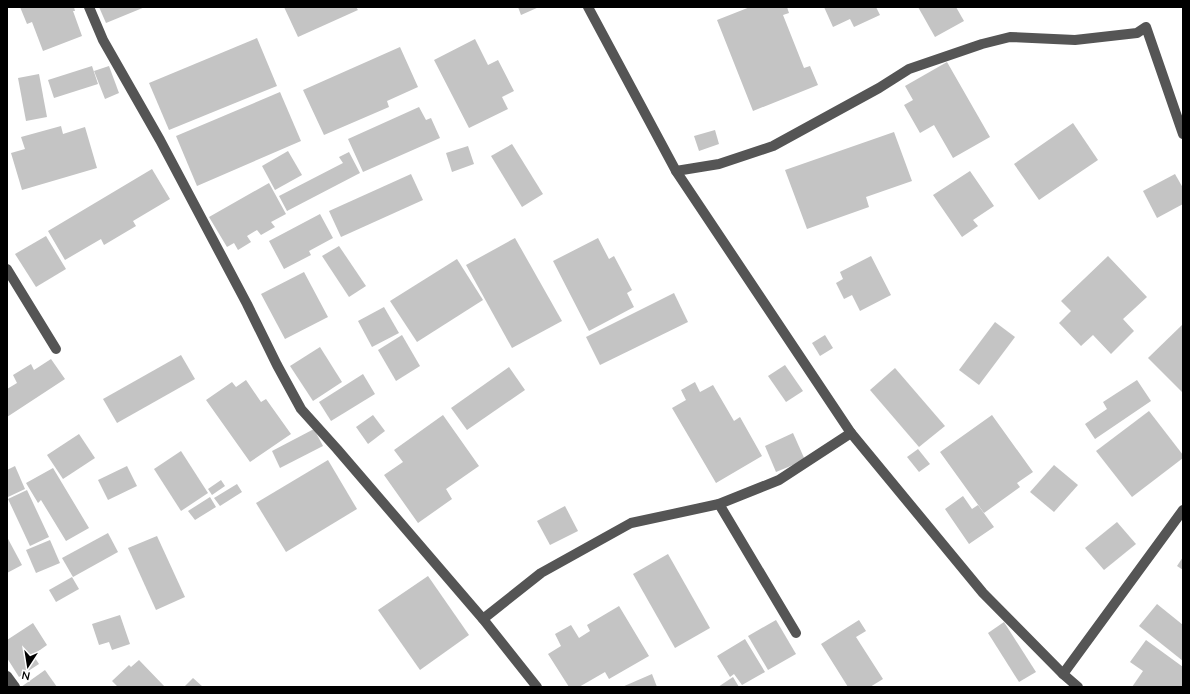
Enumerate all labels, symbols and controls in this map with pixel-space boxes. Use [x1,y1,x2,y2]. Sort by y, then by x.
north arrow [8,646,48,686]
text: N [20,668,31,683]

